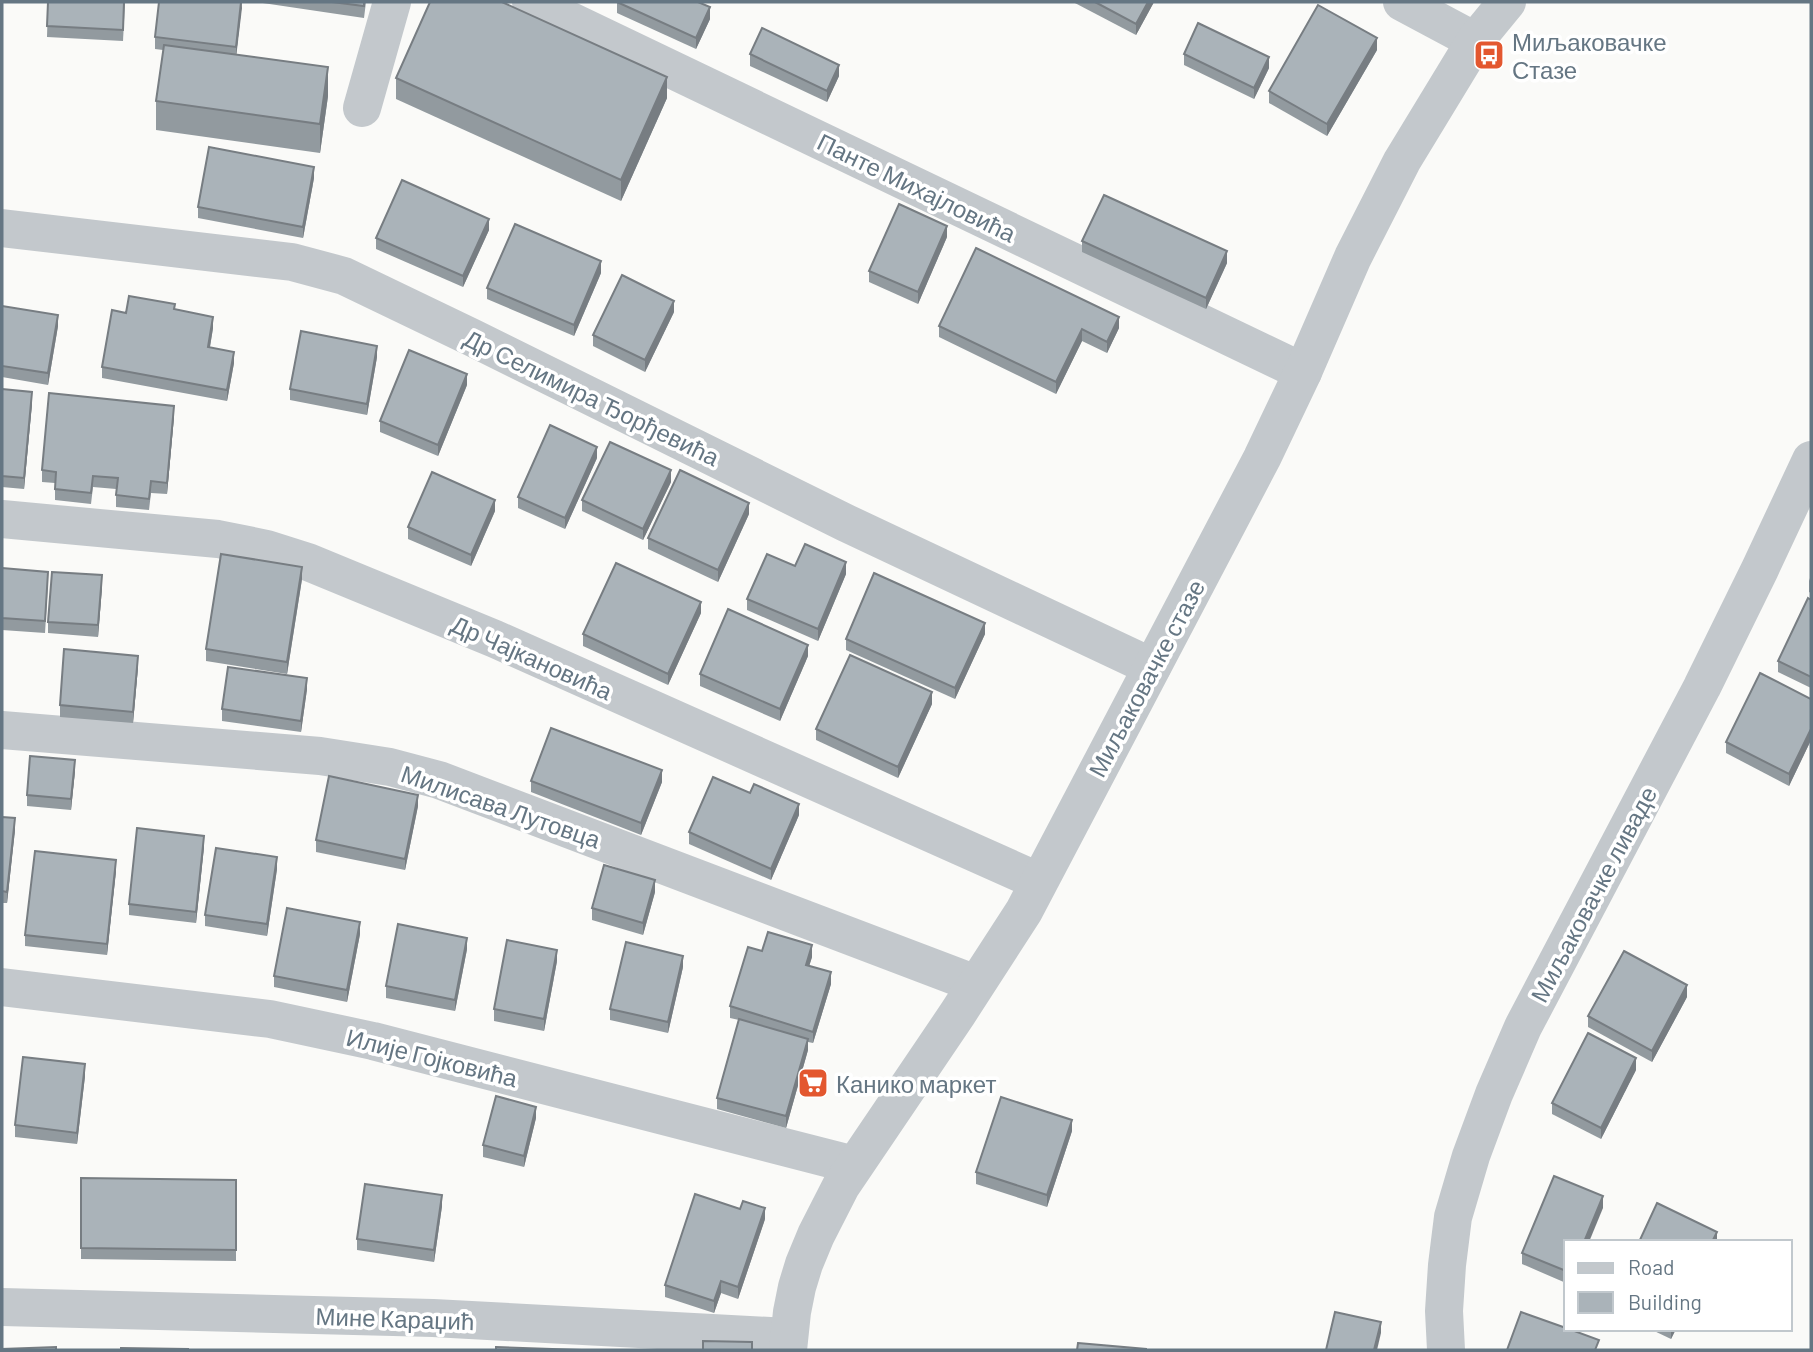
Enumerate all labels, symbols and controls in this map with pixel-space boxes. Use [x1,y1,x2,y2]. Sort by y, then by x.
place label: Миљаковачке Стазе [1512,27,1667,84]
bus stop icon: Миљаковачке Стазе [1472,38,1506,72]
street label: Панте Михајловића [813,126,1021,248]
street label: Др Селимира Ђорђевића [460,323,725,472]
street label: Миљаковачке стазе [1082,574,1210,782]
street label: Др Чајкановића [447,609,617,706]
street label: Милисава Лутовца [398,758,605,854]
street label: Миљаковачке ливаде [1524,781,1662,1007]
street label: Илије Гојковића [344,1022,521,1092]
supermarket icon: Канико маркет [796,1066,830,1100]
place label: Канико маркет [836,1069,996,1098]
legend [1564,1240,1792,1331]
text: Road [1628,1254,1674,1279]
text: Building [1628,1289,1702,1314]
street label: Мине Караџић [315,1301,475,1335]

